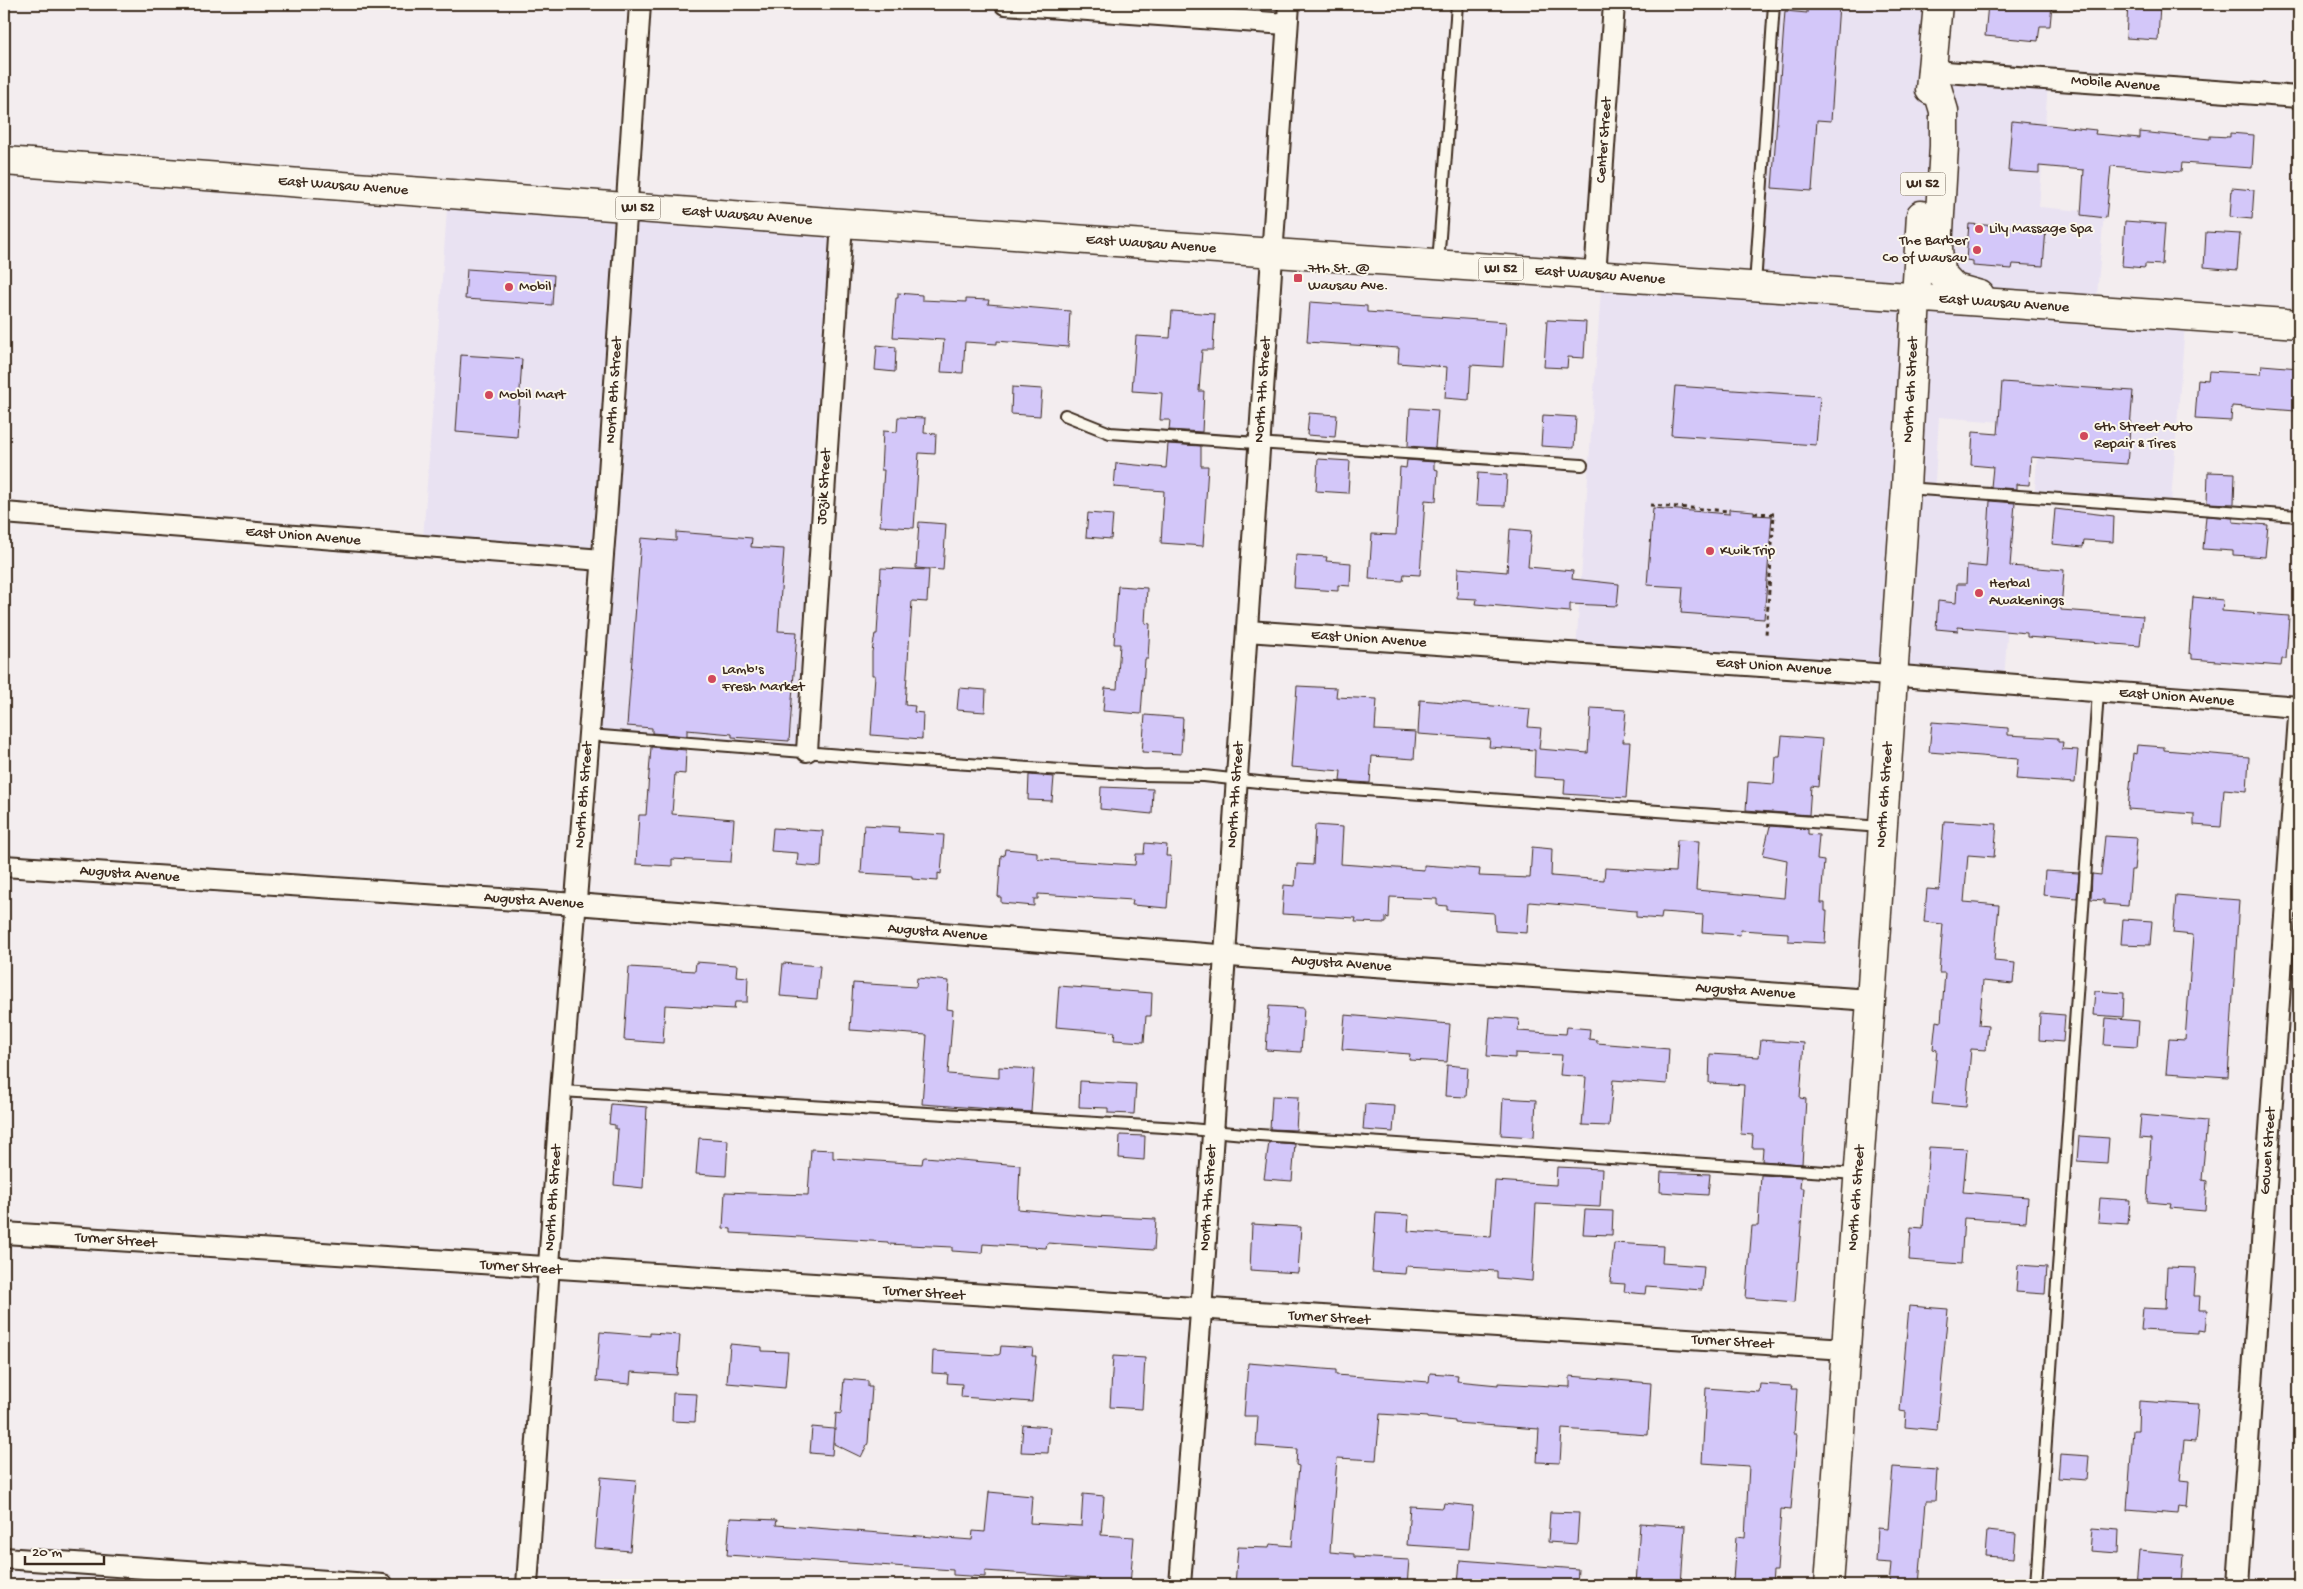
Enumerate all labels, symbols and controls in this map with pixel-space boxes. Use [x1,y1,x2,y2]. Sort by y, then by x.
street label: Mobile Avenue [2070,72,2161,96]
street label: Center Street [1593,95,1617,184]
street label: East Wausau Avenue [277,172,409,200]
road number: WI 52 [1900,172,1946,195]
road number: WI 52 [616,197,660,220]
street label: East Wausau Avenue [681,202,813,230]
place label: Lily Massage Spa [1989,220,2093,238]
marker: Lily Massage Spa [1973,223,1985,235]
street label: East Wausau Avenue [1085,231,1217,258]
place label: The Barber Co of Wausau [1883,232,1969,267]
marker: The Barber Co of Wausau [1971,244,1983,256]
road number: WI 52 [1478,258,1524,280]
place label: 7th St. @ Wausau Ave. [1307,260,1388,295]
street label: East Wausau Avenue [1534,262,1666,289]
marker: 7th St. @ Wausau Ave. [1292,272,1304,284]
place label: Mobil [519,278,552,296]
marker: Mobil [503,281,515,293]
street label: East Wausau Avenue [1938,290,2070,317]
street label: North 7th Street [1250,334,1276,444]
street label: North 8th Street [602,335,627,444]
street label: North 6th Street [1899,335,1923,443]
place label: Mobil Mart [499,386,567,404]
marker: Mobil Mart [483,389,495,401]
place label: 6th Street Auto Repair & Tires [2094,418,2193,453]
marker: 6th Street Auto Repair & Tires [2078,430,2090,442]
street label: Jozik Street [813,446,836,525]
street label: East Union Avenue [245,523,362,550]
place label: Kwik Trip [1720,542,1776,560]
marker: Kwik Trip [1704,545,1716,557]
place label: Herbal Awakenings [1989,575,2064,610]
marker: Herbal Awakenings [1973,587,1985,599]
street label: East Union Avenue [1310,626,1427,652]
street label: East Union Avenue [1715,654,1832,680]
place label: Lamb's Fresh Market [721,661,806,696]
marker: Lamb's Fresh Market [706,673,718,685]
street label: East Union Avenue [2118,684,2235,711]
street label: North 8th Street [571,739,597,849]
street label: North 7th Street [1223,739,1248,849]
street label: North 6th Street [1872,740,1898,848]
street label: Augusta Avenue [79,862,181,887]
street label: Augusta Avenue [483,889,585,914]
street label: Augusta Avenue [887,920,989,946]
street label: Augusta Avenue [1291,951,1392,976]
street label: Augusta Avenue [1695,979,1796,1004]
street label: Gowen Street [2256,1105,2281,1195]
street label: North 8th Street [541,1142,566,1252]
street label: North 7th Street [1196,1143,1221,1252]
street label: North 6th Street [1844,1143,1870,1252]
street label: Turner Street [73,1229,159,1253]
street label: Turner Street [478,1256,564,1280]
street label: Turner Street [882,1282,967,1305]
street label: Turner Street [1287,1307,1373,1330]
street label: Turner Street [1690,1331,1776,1354]
scale bar [25,1534,104,1566]
text: 20 m [32,1544,62,1562]

